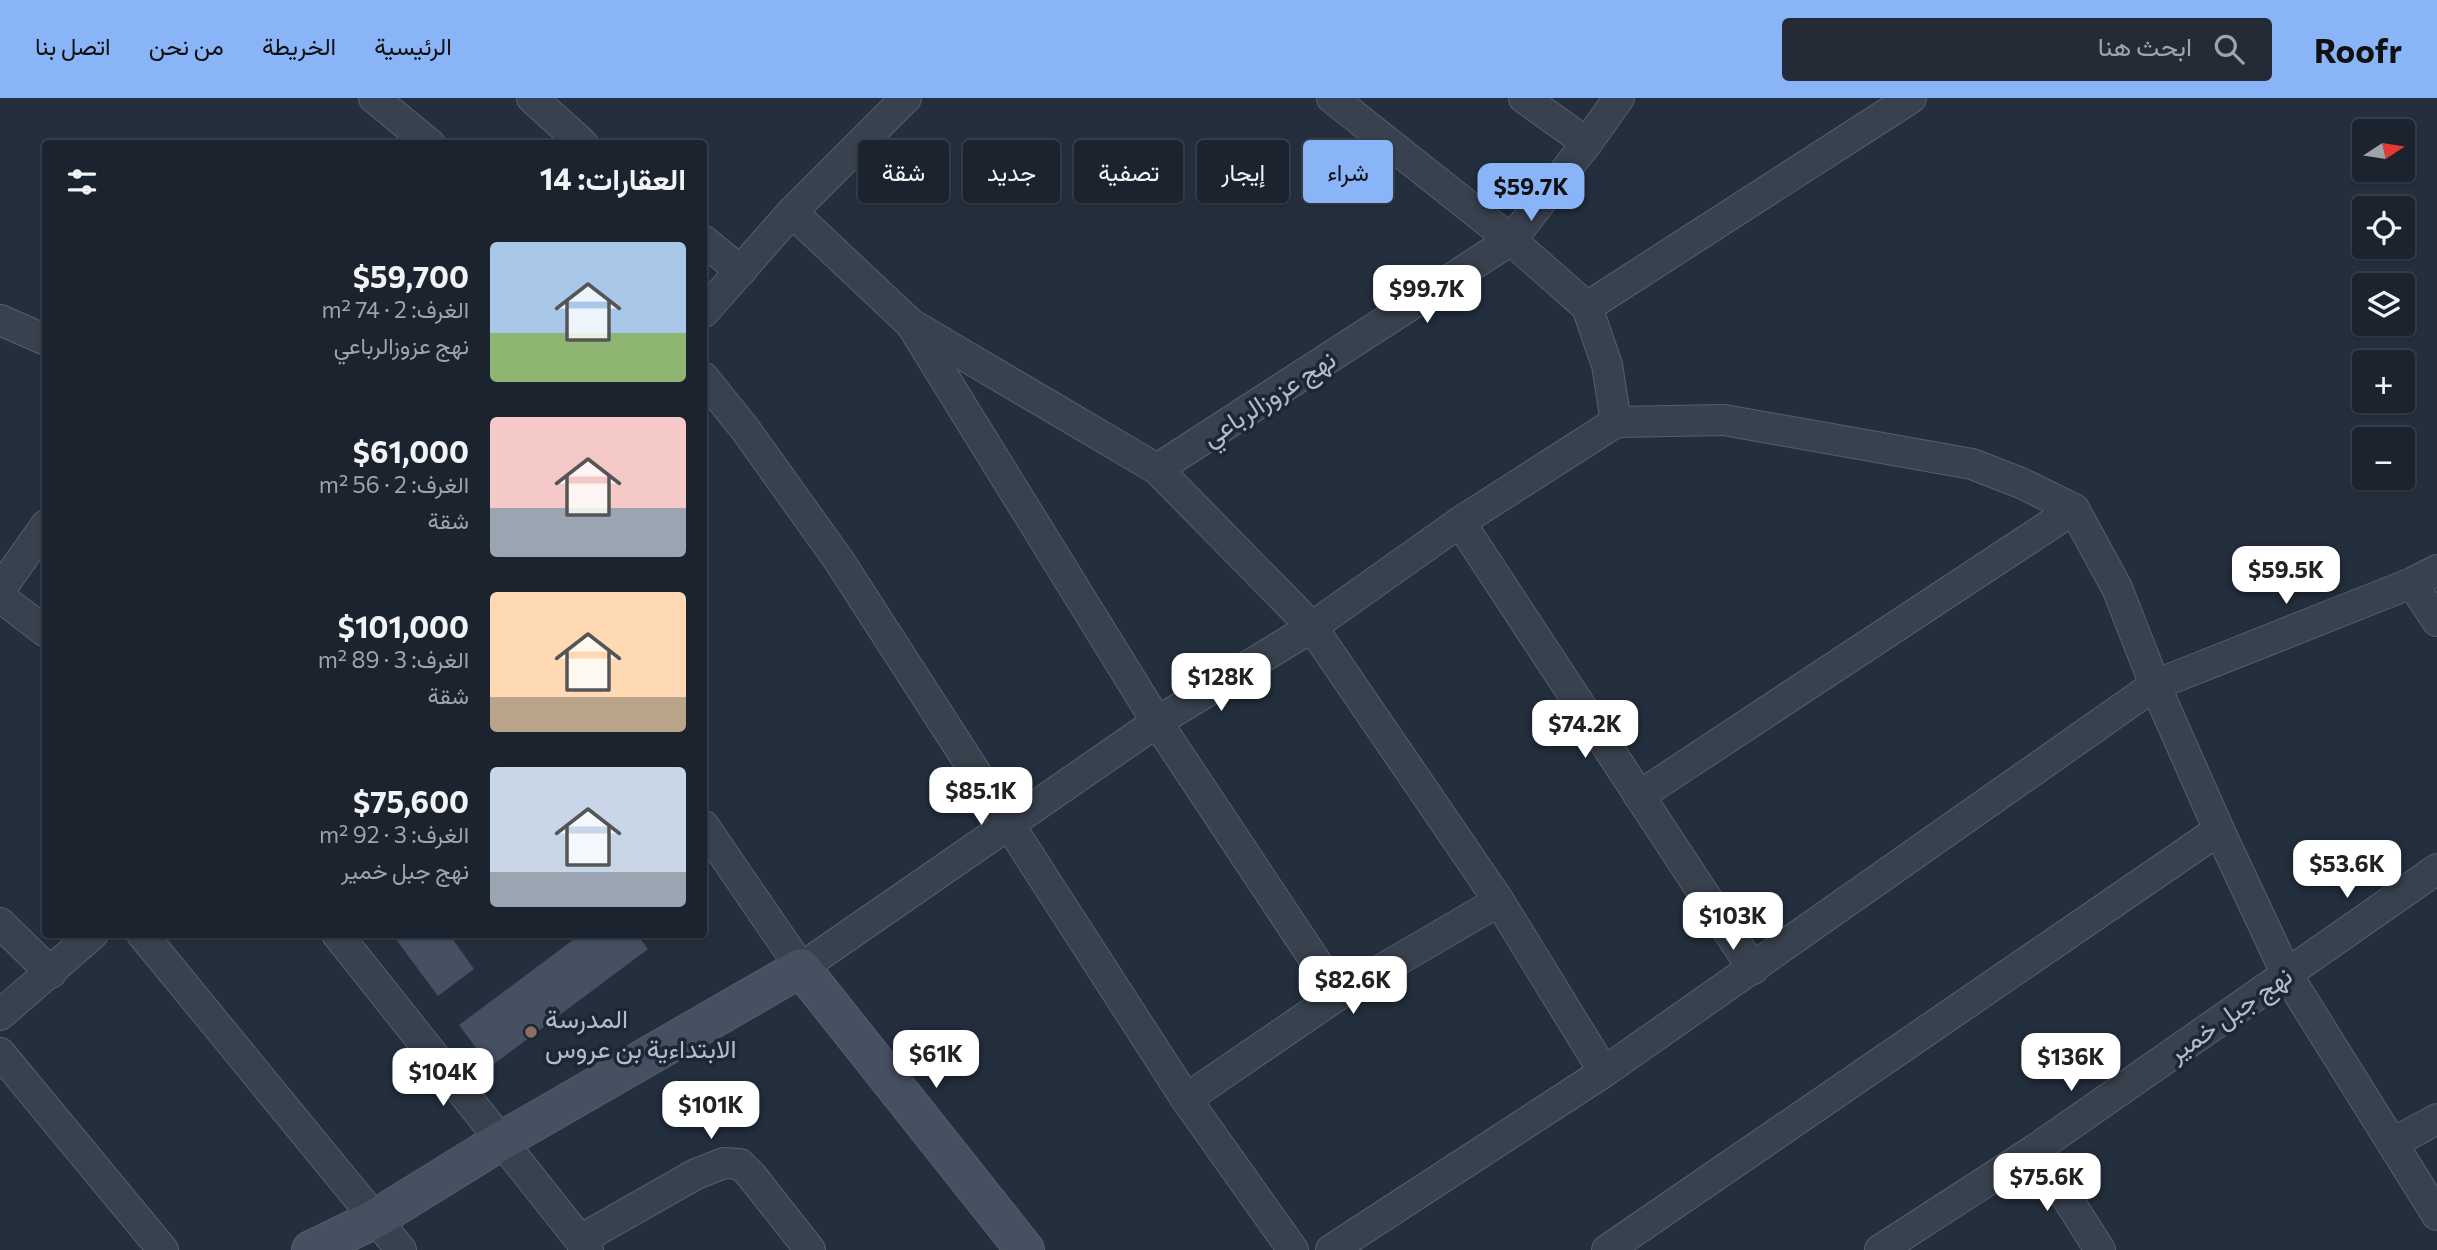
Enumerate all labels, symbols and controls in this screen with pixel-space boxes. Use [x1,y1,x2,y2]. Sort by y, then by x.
search box [1782,18,2272,81]
text: Roofr [2314,29,2402,70]
text: ابحث هنا [2098,30,2192,61]
icon: search [2210,30,2248,68]
text: اتصل بنا [35,31,111,60]
text: من نحن [149,31,224,60]
text: الخريطة [262,31,336,60]
text: الرئيسية [374,31,452,60]
north arrow [2352,119,2415,182]
map controls [2352,119,2415,490]
chip: شقة [858,140,949,203]
chip: جديد [963,140,1060,203]
chip: تصفية [1074,140,1183,203]
chip: إيجار [1197,140,1289,203]
chip: شراء [1303,140,1393,203]
text: العقارات: 14 [540,159,686,196]
icon: filters [63,163,101,201]
pin: $59.7K [1474,164,1588,223]
text: $59.7K [1493,172,1569,200]
button: locate [2352,196,2415,259]
text: $59,700 [353,257,469,294]
pin: $99.7K [1370,266,1484,325]
icon: home [546,270,630,354]
button: layers [2352,273,2415,336]
text: $99.7K [1389,274,1465,302]
text: الغرف: 2 · 74 m² [321,295,469,323]
text: نهج عزوزالرباعي [334,331,469,359]
street label: نهج عزوزالرباعي [1195,342,1344,458]
button: + [2352,350,2415,413]
button: − [2352,427,2415,490]
text: $61,000 [353,432,469,469]
icon: home [546,445,630,529]
text: الغرف: 2 · 56 m² [319,470,469,498]
text: شقة [427,506,469,534]
pin: $59.5K [2229,546,2343,606]
text: $59.5K [2248,555,2324,583]
text: $101,000 [338,607,469,644]
icon: home [546,620,630,704]
text: الغرف: 3 · 89 m² [318,645,469,673]
pin: $128K [1172,654,1270,713]
text: $128K [1188,662,1254,690]
text: شقة [427,681,469,709]
pin: $74.2K [1528,700,1642,760]
text: $74.2K [1548,709,1622,737]
pin: $85.1K [924,768,1038,827]
text: $85.1K [945,776,1017,804]
text: $75,600 [353,782,469,819]
icon: home [546,795,630,879]
text: الغرف: 3 · 92 m² [319,820,469,848]
pin: $53.6K [2290,840,2404,900]
text: $53.6K [2309,849,2385,877]
text: نهج جبل خمير [341,856,469,884]
pin: $103K [1684,892,1782,952]
text: $103K [1699,901,1767,929]
pin: $82.6K [1296,956,1410,1016]
street label: نهج جبل خمير [2160,959,2299,1071]
text: $82.6K [1315,965,1391,993]
place label: المدرسة الابتداءية بن عروس [545,1002,737,1065]
marker: المدرسة الابتداءية بن عروس [523,1024,539,1040]
pin: $61K [895,1030,977,1090]
pin: $136K [2022,1034,2120,1093]
text: $61K [909,1039,963,1067]
text: $136K [2037,1042,2105,1070]
pin: $104K [394,1048,492,1108]
text: $104K [408,1057,478,1085]
pin: $101K [662,1082,760,1141]
text: $101K [678,1090,744,1118]
pin: $75.6K [1990,1154,2104,1213]
text: $75.6K [2010,1162,2084,1190]

